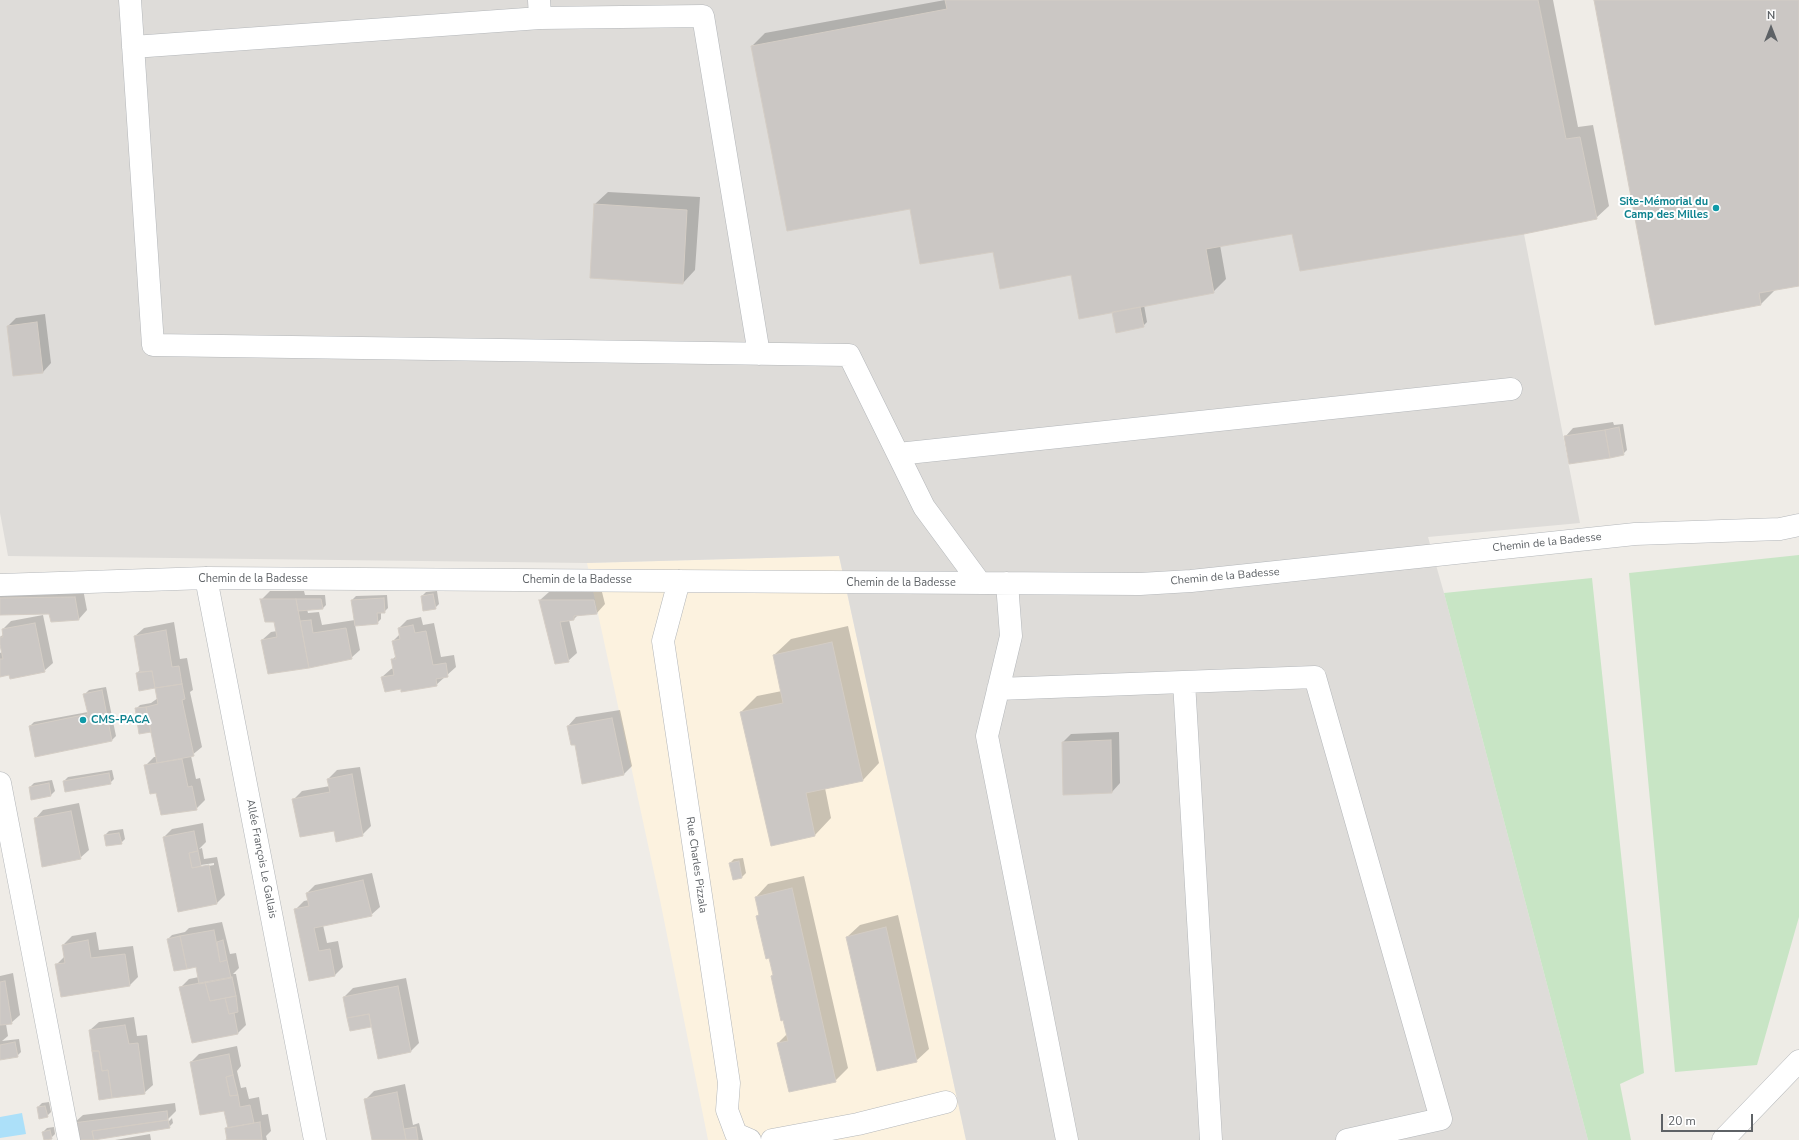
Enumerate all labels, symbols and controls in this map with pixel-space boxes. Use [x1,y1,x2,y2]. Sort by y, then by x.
north arrow [1751,8,1791,48]
text: N [1767,8,1775,23]
place label: Site-Mémorial du Camp des Milles [1619,195,1708,221]
marker: Site-Mémorial du Camp des Milles [1711,203,1721,213]
street label: Chemin de la Badesse [1492,531,1602,555]
street label: Chemin de la Badesse [1170,566,1280,588]
street label: Chemin de la Badesse [198,572,308,586]
street label: Chemin de la Badesse [522,573,632,587]
street label: Chemin de la Badesse [846,576,956,590]
place label: CMS-PACA [91,713,150,727]
marker: CMS-PACA [78,715,88,725]
street label: Allée François Le Gallais [243,798,279,920]
street label: Rue Charles Pizzala [683,816,709,914]
scale bar [1663,1106,1755,1132]
text: 20 m [1668,1113,1696,1129]

